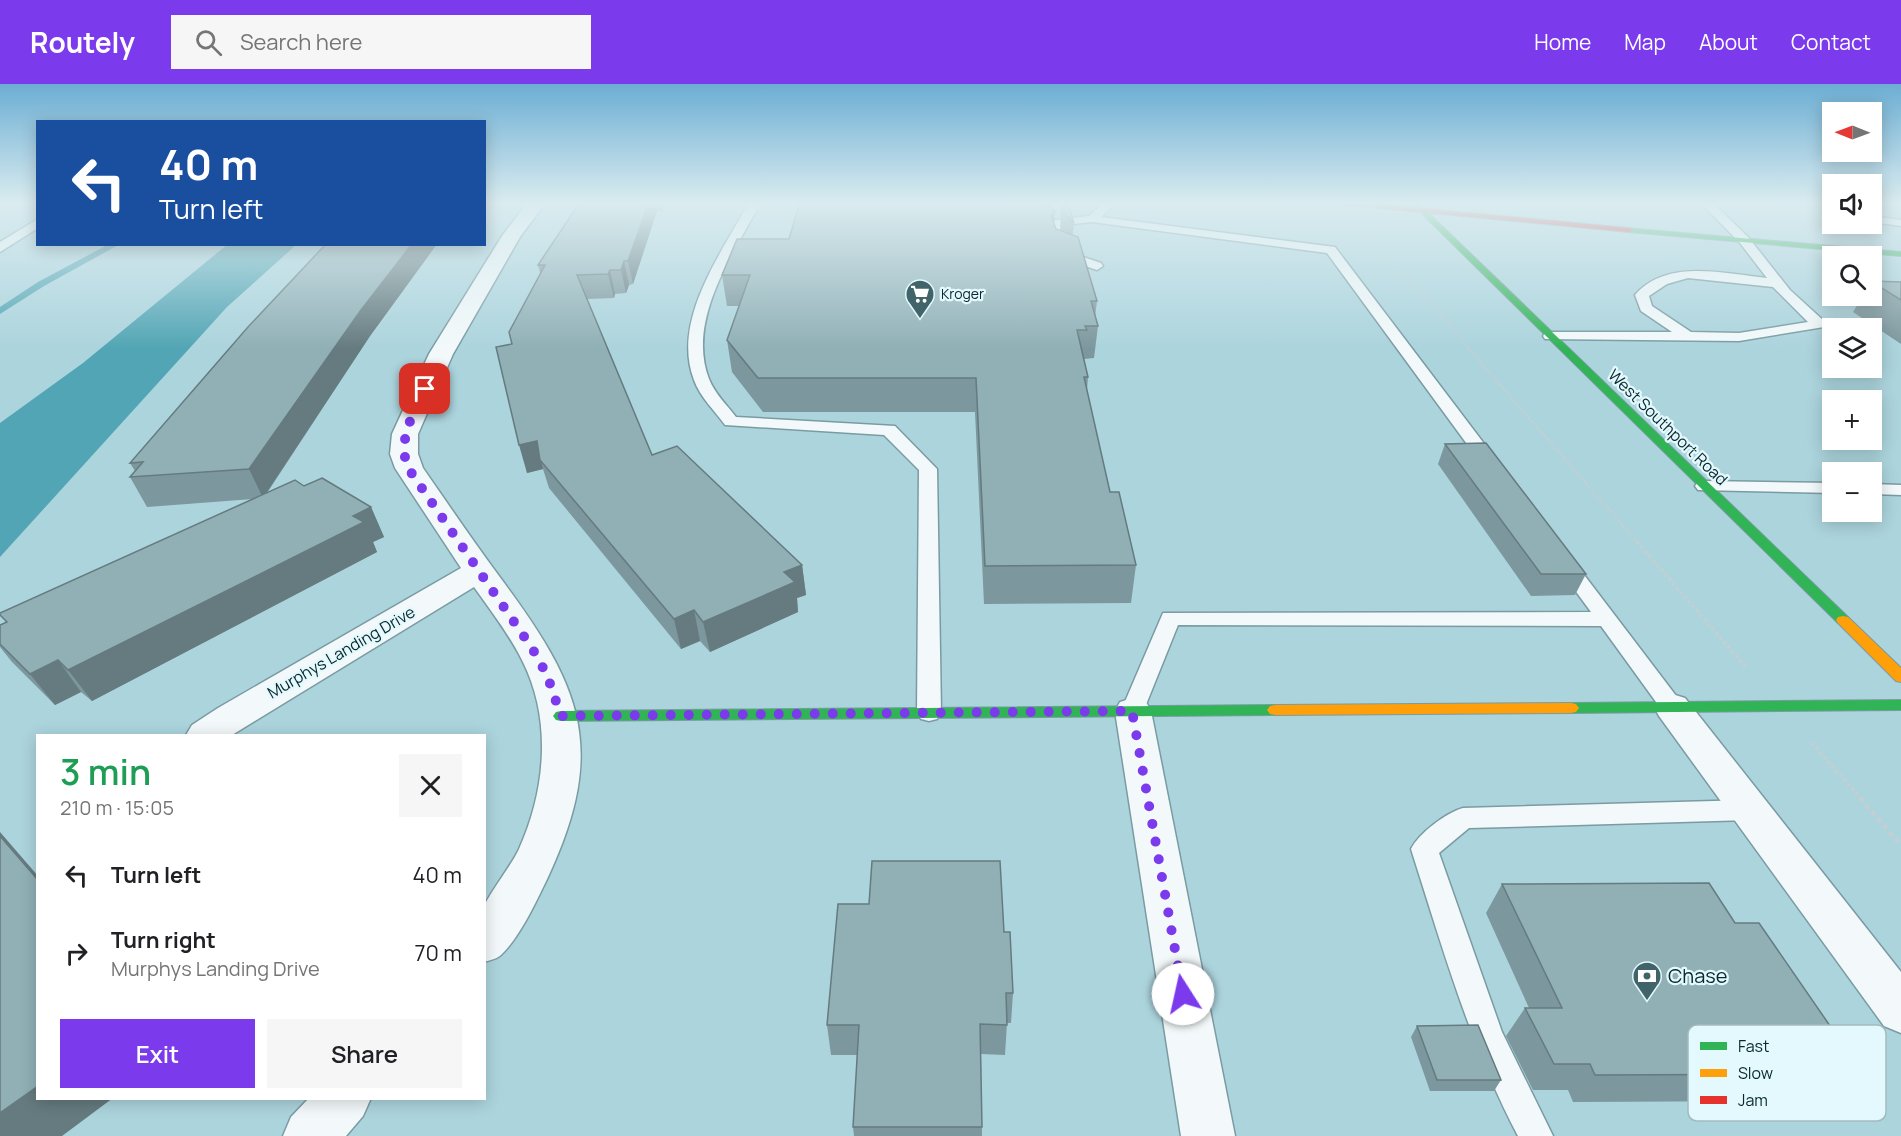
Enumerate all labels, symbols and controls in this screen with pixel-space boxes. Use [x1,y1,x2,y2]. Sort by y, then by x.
search box [171,15,591,69]
text: Routely [30,23,135,61]
icon: search [192,26,225,59]
text: Search here [240,27,362,57]
text: Home [1534,28,1591,56]
text: Map [1624,28,1666,56]
text: About [1699,28,1758,56]
text: Contact [1791,28,1871,56]
north arrow [1822,102,1882,162]
map controls [1822,102,1882,522]
text: 40 m [159,135,258,193]
icon: left [60,144,138,222]
button: sound [1822,174,1882,234]
text: Turn left [159,190,263,227]
button: search [1822,246,1882,306]
supermarket icon: Kroger [904,278,936,320]
place label: Kroger [941,284,984,303]
button: layers [1822,318,1882,378]
pin [399,363,450,414]
street label: West Southport Road [1603,364,1733,490]
icon: arrive [408,372,441,405]
button: + [1822,390,1882,450]
button: − [1822,462,1882,522]
street label: Murphys Landing Drive [263,601,419,703]
text: 3 min [60,747,151,796]
button: close [399,754,462,817]
text: 210 m · 15:05 [60,794,174,821]
icon: left [60,859,93,892]
text: Turn left [111,860,201,890]
text: 40 m [413,860,462,890]
text: Turn right [111,925,216,955]
icon: right [60,937,93,970]
text: 70 m [414,938,462,968]
text: Murphys Landing Drive [111,955,320,982]
bank icon: Chase [1631,960,1663,1002]
position arrow [1151,962,1215,1026]
place label: Chase [1668,962,1728,989]
button: Exit [60,1019,255,1088]
button: Share [267,1019,462,1088]
legend [1688,1025,1886,1121]
text: Fast [1738,1035,1769,1057]
text: Slow [1738,1062,1773,1084]
text: Jam [1738,1089,1768,1111]

